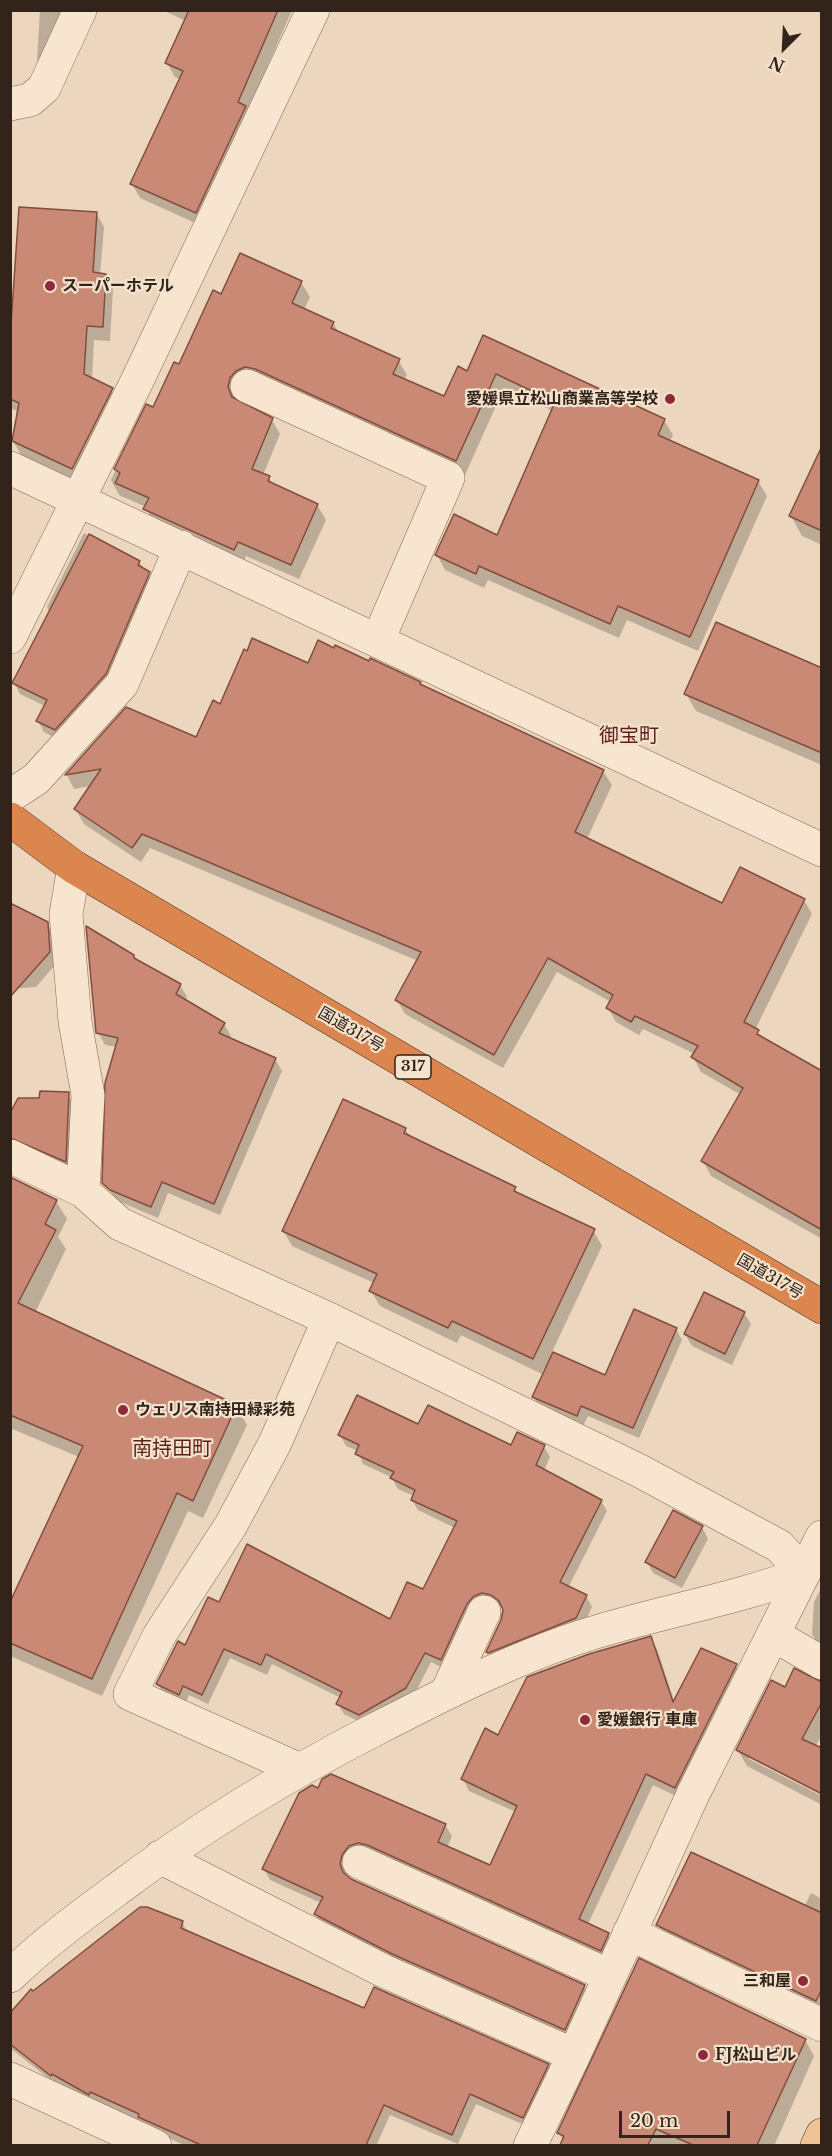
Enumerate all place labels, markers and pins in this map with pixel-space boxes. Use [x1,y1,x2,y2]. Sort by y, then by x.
place label: スーパーホテル [62,276,174,296]
marker: スーパーホテル [43,279,57,293]
place label: 愛媛県立松山商業高等学校 [466,389,658,409]
marker: 愛媛県立松山商業高等学校 [663,392,677,406]
place label: ウェリス南持田緑彩苑 [135,1400,295,1420]
marker: ウェリス南持田緑彩苑 [116,1403,130,1417]
place label: 愛媛銀行 車庫 [597,1710,697,1730]
marker: 愛媛銀行 車庫 [578,1713,592,1727]
place label: 三和屋 [743,1971,791,1991]
marker: 三和屋 [796,1974,810,1988]
place label: FJ松山ビル [715,2045,797,2065]
marker: FJ松山ビル [696,2048,710,2062]

